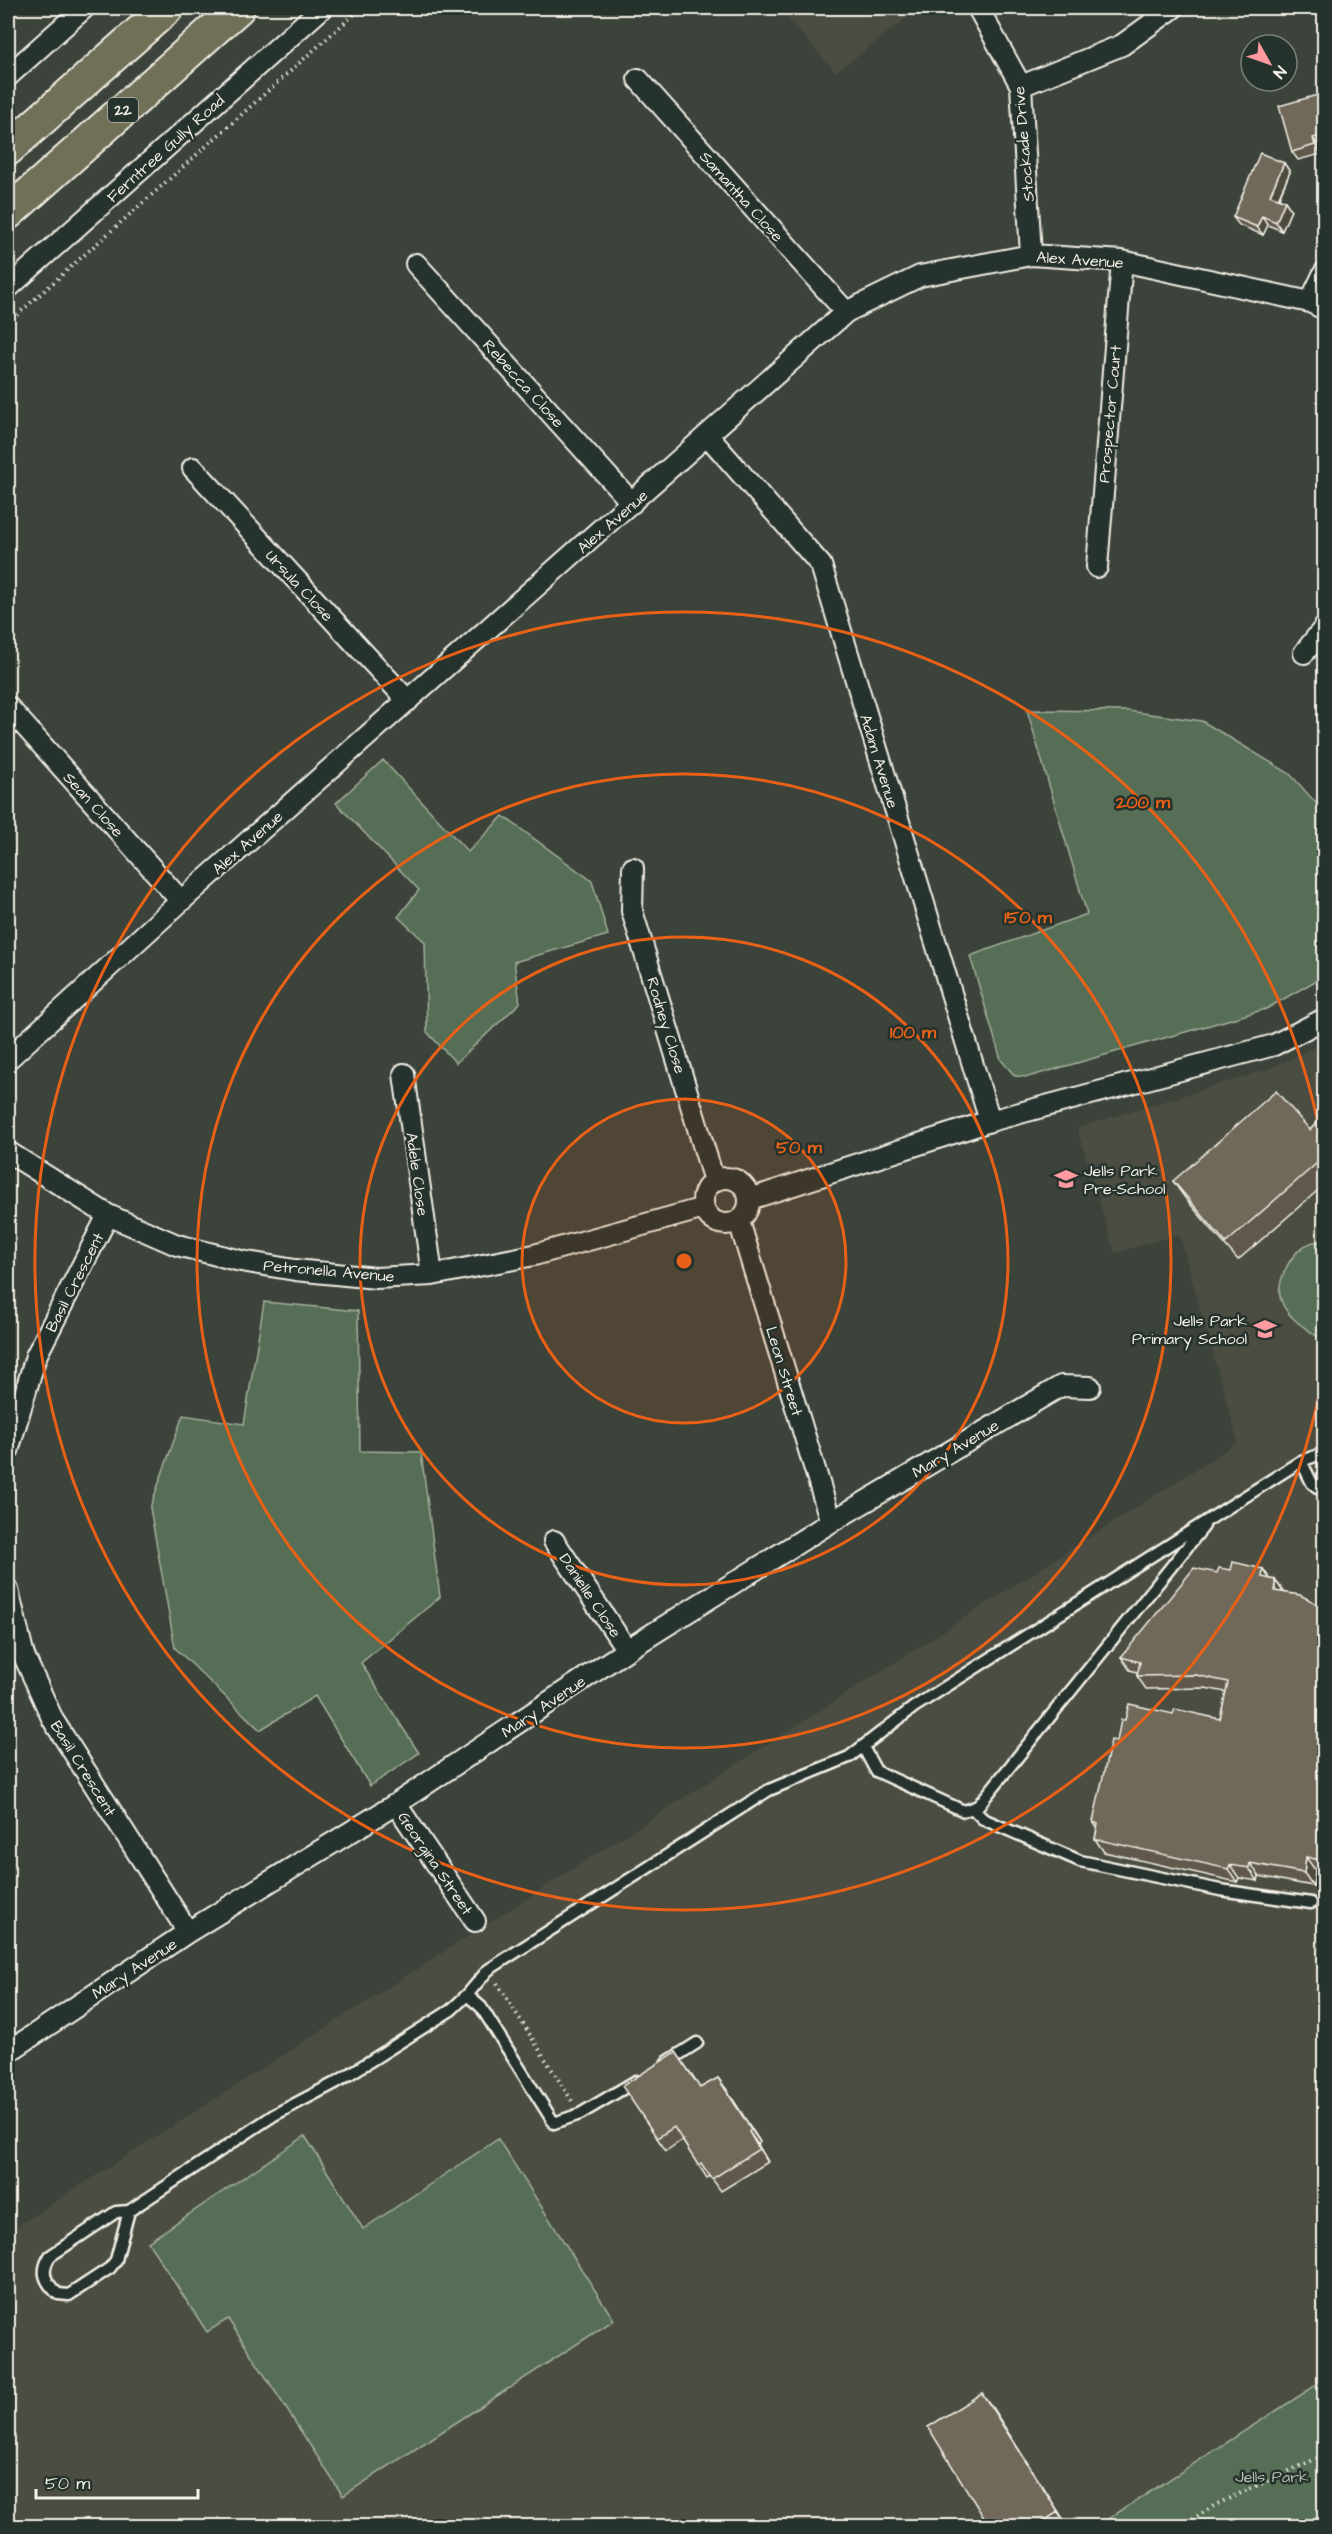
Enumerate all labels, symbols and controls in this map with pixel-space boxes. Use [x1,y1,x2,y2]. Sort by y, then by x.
north arrow [1239,33,1299,93]
text: N [1268,61,1291,83]
street label: Stockade Drive [1008,85,1040,202]
street label: Ferntree Gully Road [102,90,230,208]
road number: 22 [108,98,138,122]
street label: Samantha Close [694,146,788,247]
street label: Alex Avenue [1036,246,1125,274]
street label: Rebecca Close [478,335,569,433]
street label: Prospector Court [1093,344,1127,484]
street label: Alex Avenue [572,485,653,559]
street label: Ursula Close [260,545,338,627]
street label: Adam Avenue [854,711,904,811]
street label: Sean Close [58,767,129,842]
text: 200 m [1115,790,1171,815]
street label: Alex Avenue [207,806,288,880]
text: 150 m [1004,905,1053,930]
street label: Rodney Close [640,974,691,1077]
text: 100 m [890,1020,937,1045]
street label: Adele Close [400,1131,434,1218]
text: 50 m [776,1135,823,1160]
place label: Jells Park Pre-School [1084,1160,1166,1200]
school or university icon: Jells Park Pre-School [1053,1166,1079,1192]
street label: Basil Crescent [40,1228,110,1336]
centre of rings [674,1251,694,1271]
street label: Petronella Avenue [263,1254,396,1288]
place label: Jells Park Primary School [1132,1310,1247,1351]
school or university icon: Jells Park Primary School [1252,1316,1278,1342]
street label: Leon Street [760,1324,808,1419]
street label: Mary Avenue [908,1414,1004,1484]
street label: Danielle Close [554,1549,627,1642]
street label: Mary Avenue [497,1670,591,1744]
street label: Basil Crescent [45,1716,122,1821]
street label: Georgina Street [392,1808,478,1921]
street label: Mary Avenue [88,1933,182,2005]
scale bar [36,2462,198,2500]
park label: Jells Park [1235,2466,1309,2488]
text: 50 m [45,2471,90,2496]

